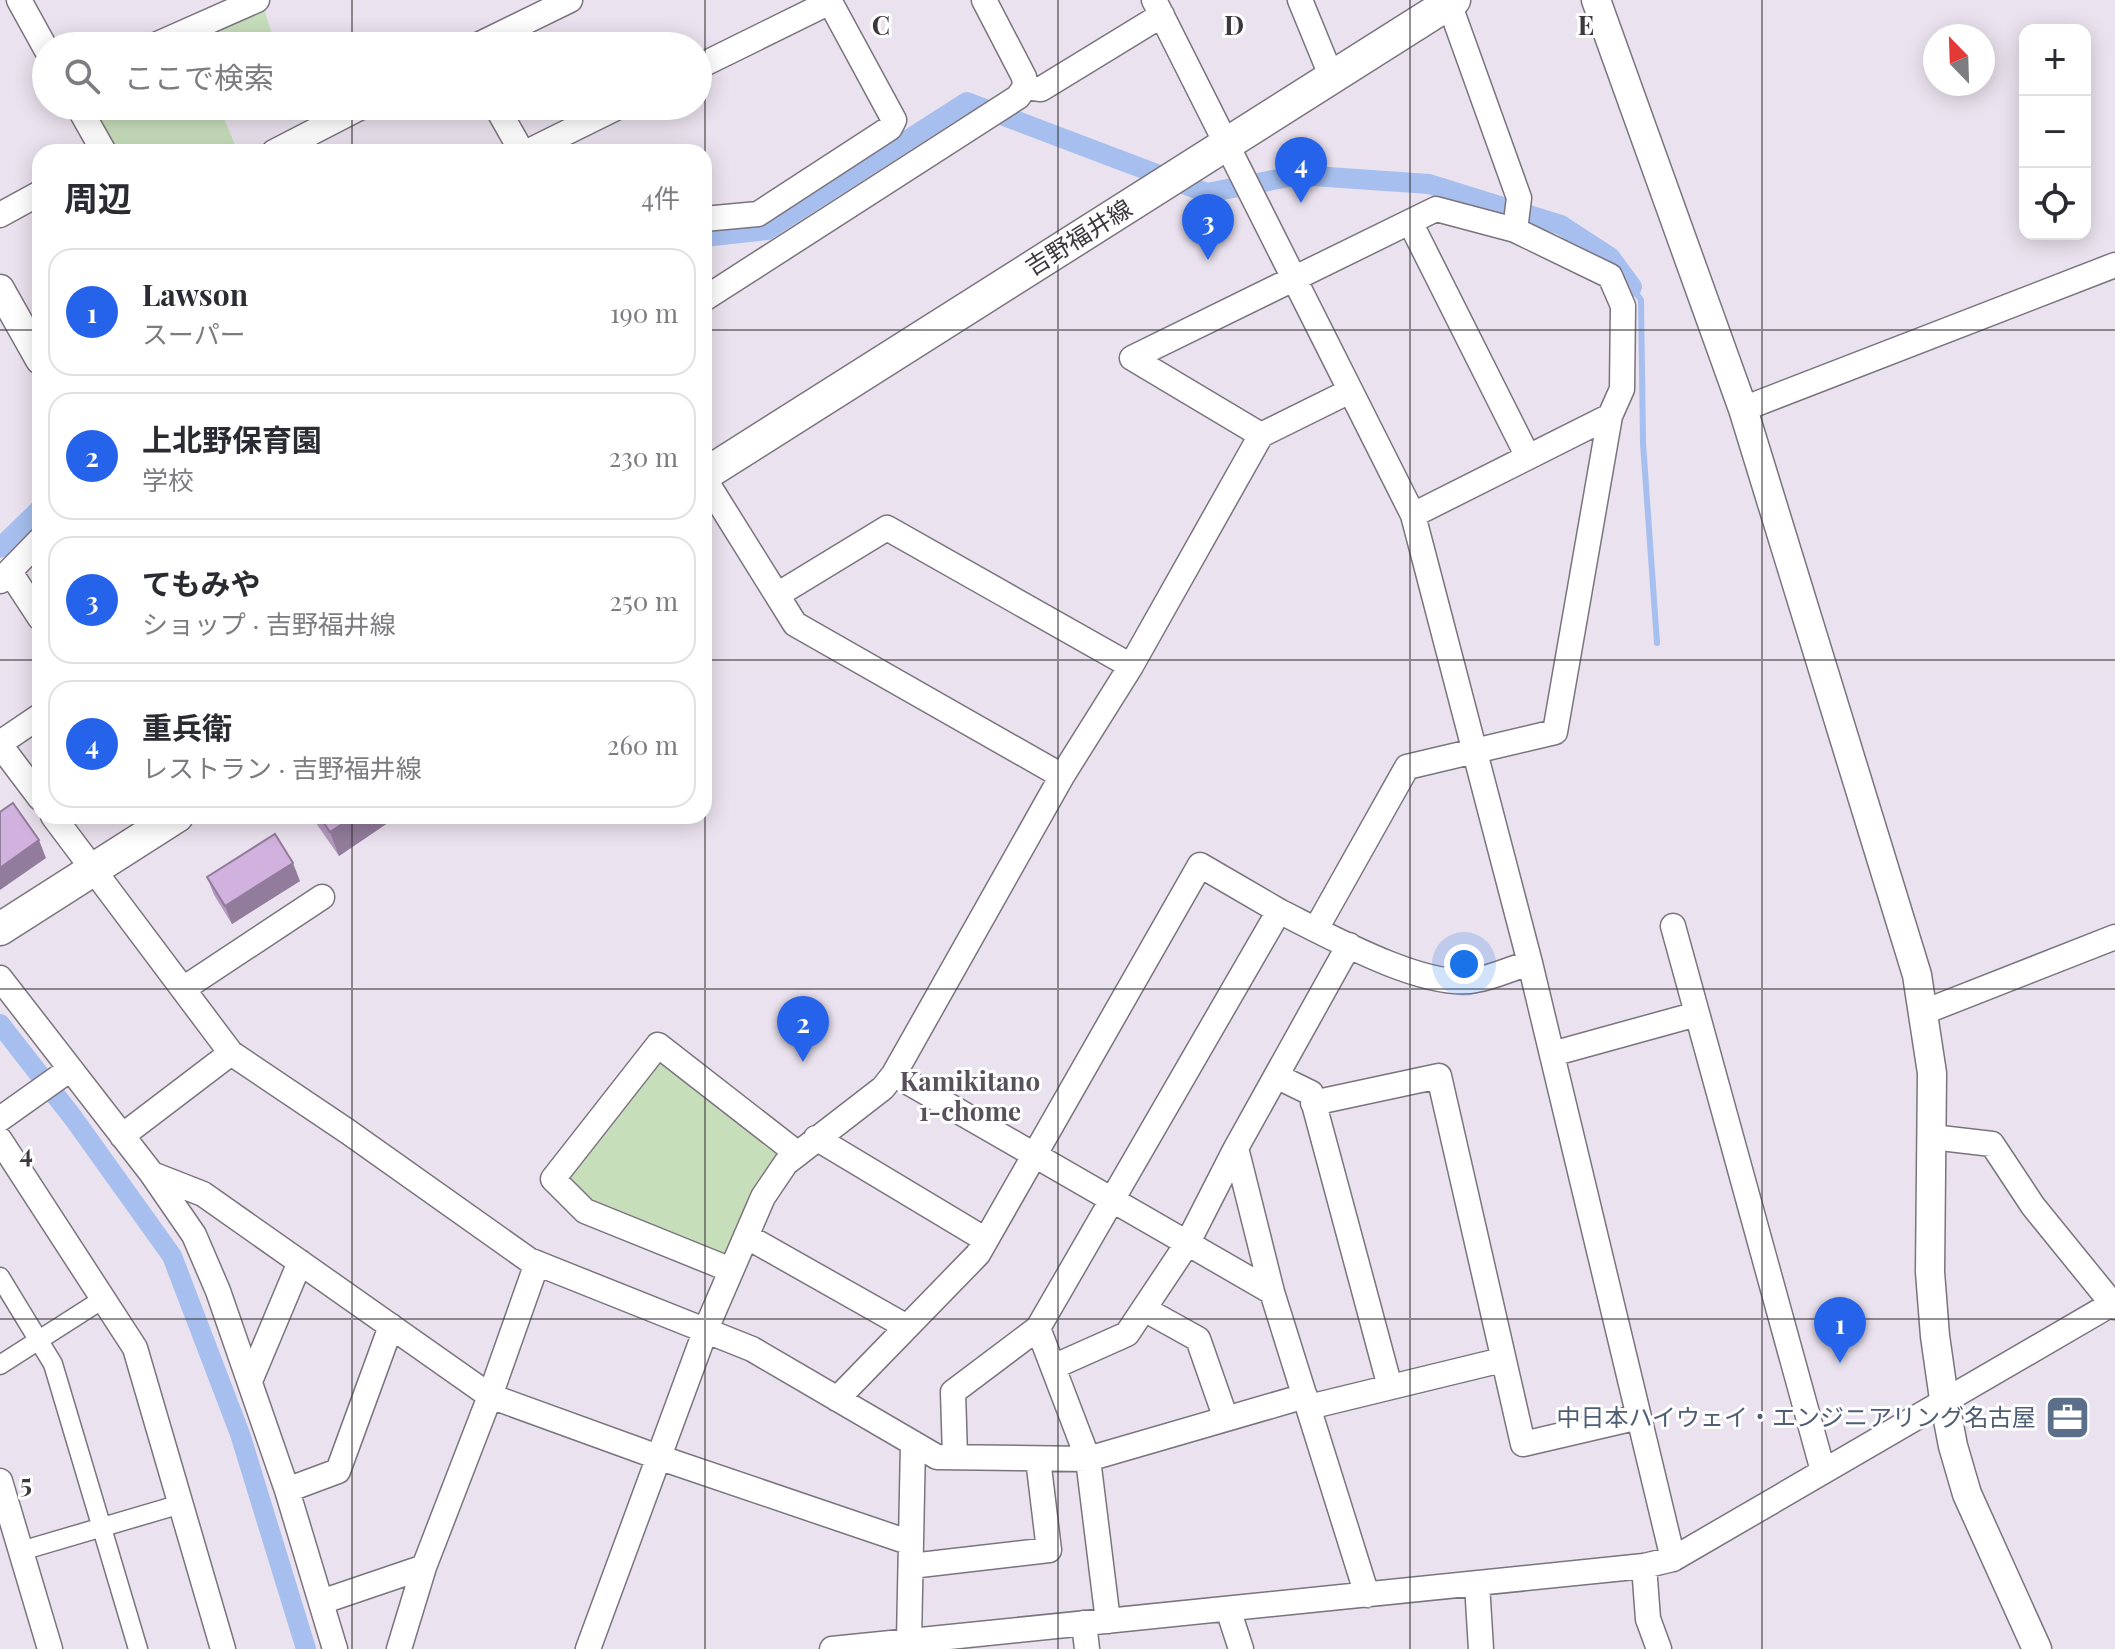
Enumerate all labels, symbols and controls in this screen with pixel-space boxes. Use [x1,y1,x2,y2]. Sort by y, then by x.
text: C [872,7,890,42]
text: D [1224,7,1244,42]
text: E [1578,7,1594,42]
north arrow [1923,24,1995,96]
map controls [2019,24,2091,240]
button: + [2019,24,2091,96]
search box [32,32,712,120]
icon: search [60,54,104,98]
text: ここで検索 [124,57,274,97]
button: − [2019,96,2091,168]
pin: 4 [1275,137,1327,203]
button: locate [2019,168,2091,240]
text: 周辺 [64,174,132,220]
text: 4件 [641,180,680,215]
street label: 吉野福井線 [1019,191,1137,282]
pin: 3 [1182,194,1234,260]
text: Lawson [142,274,248,314]
text: 1 [87,295,97,330]
text: 190 m [610,295,678,330]
text: スーパー [142,316,246,351]
text: 上北野保育園 [142,419,322,459]
text: 2 [85,439,99,474]
text: 230 m [609,439,678,474]
text: 学校 [142,462,194,497]
text: てもみや [142,563,261,603]
text: 3 [86,583,98,618]
text: 250 m [610,583,678,618]
text: ショップ · 吉野福井線 [142,606,396,641]
text: 重兵衛 [142,707,232,747]
text: 4 [85,727,99,762]
text: 260 m [607,727,678,762]
text: レストラン · 吉野福井線 [142,750,422,785]
your location [1444,944,1484,984]
pin: 2 [777,996,829,1062]
district label: Kamikitano 1-chome [900,1063,1040,1128]
text: 4 [19,1135,33,1170]
pin: 1 [1814,1297,1866,1363]
office icon: 中日本ハイウェイ・エンジニアリング名古屋 [2043,1394,2091,1442]
place label: 中日本ハイウェイ・エンジニアリング名古屋 [1556,1400,2036,1432]
text: 5 [20,1465,32,1500]

